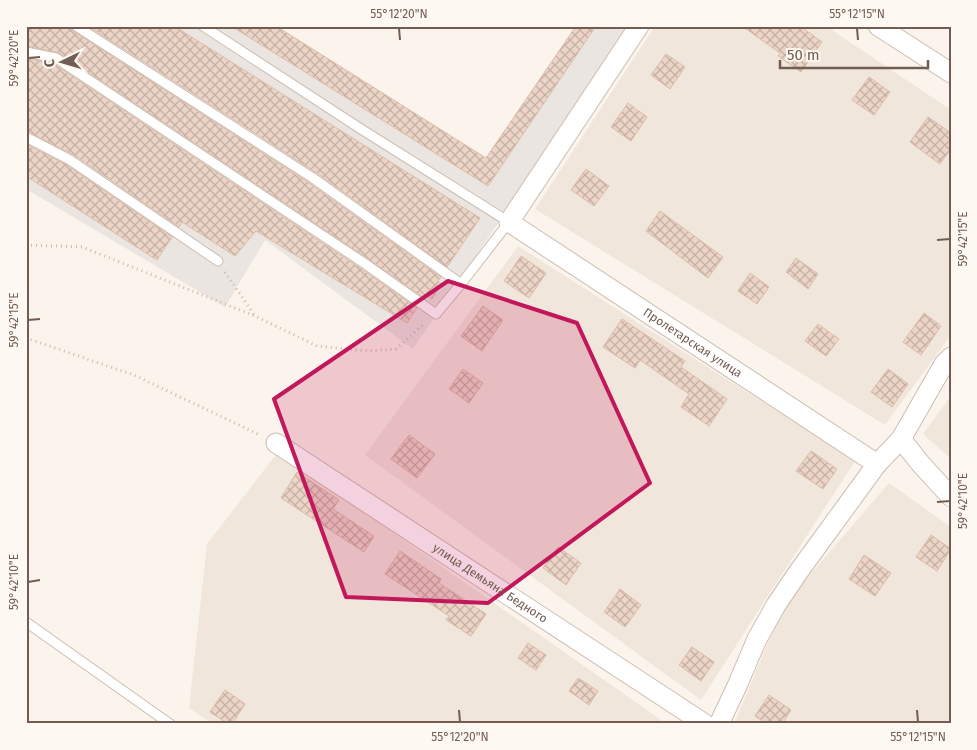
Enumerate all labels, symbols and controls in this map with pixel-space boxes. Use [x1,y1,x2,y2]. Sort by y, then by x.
text: 55°12'20"N [370,7,428,21]
text: 55°12'15"N [829,7,885,21]
text: 59°42'20"E [7,30,21,86]
north arrow [38,38,88,88]
scale bar [780,38,927,70]
text: 50 m [787,46,820,64]
text: С [41,58,58,68]
text: 59°42'15"E [956,211,970,267]
text: 59°42'15"E [7,292,21,348]
street label: Пролетарская улица [641,305,745,380]
text: 59°42'10"E [956,473,970,529]
street label: улица Демьяна Бедного [430,541,550,626]
text: 59°42'10"E [7,554,21,610]
text: 55°12'20"N [431,730,489,744]
text: 55°12'15"N [890,730,946,744]

